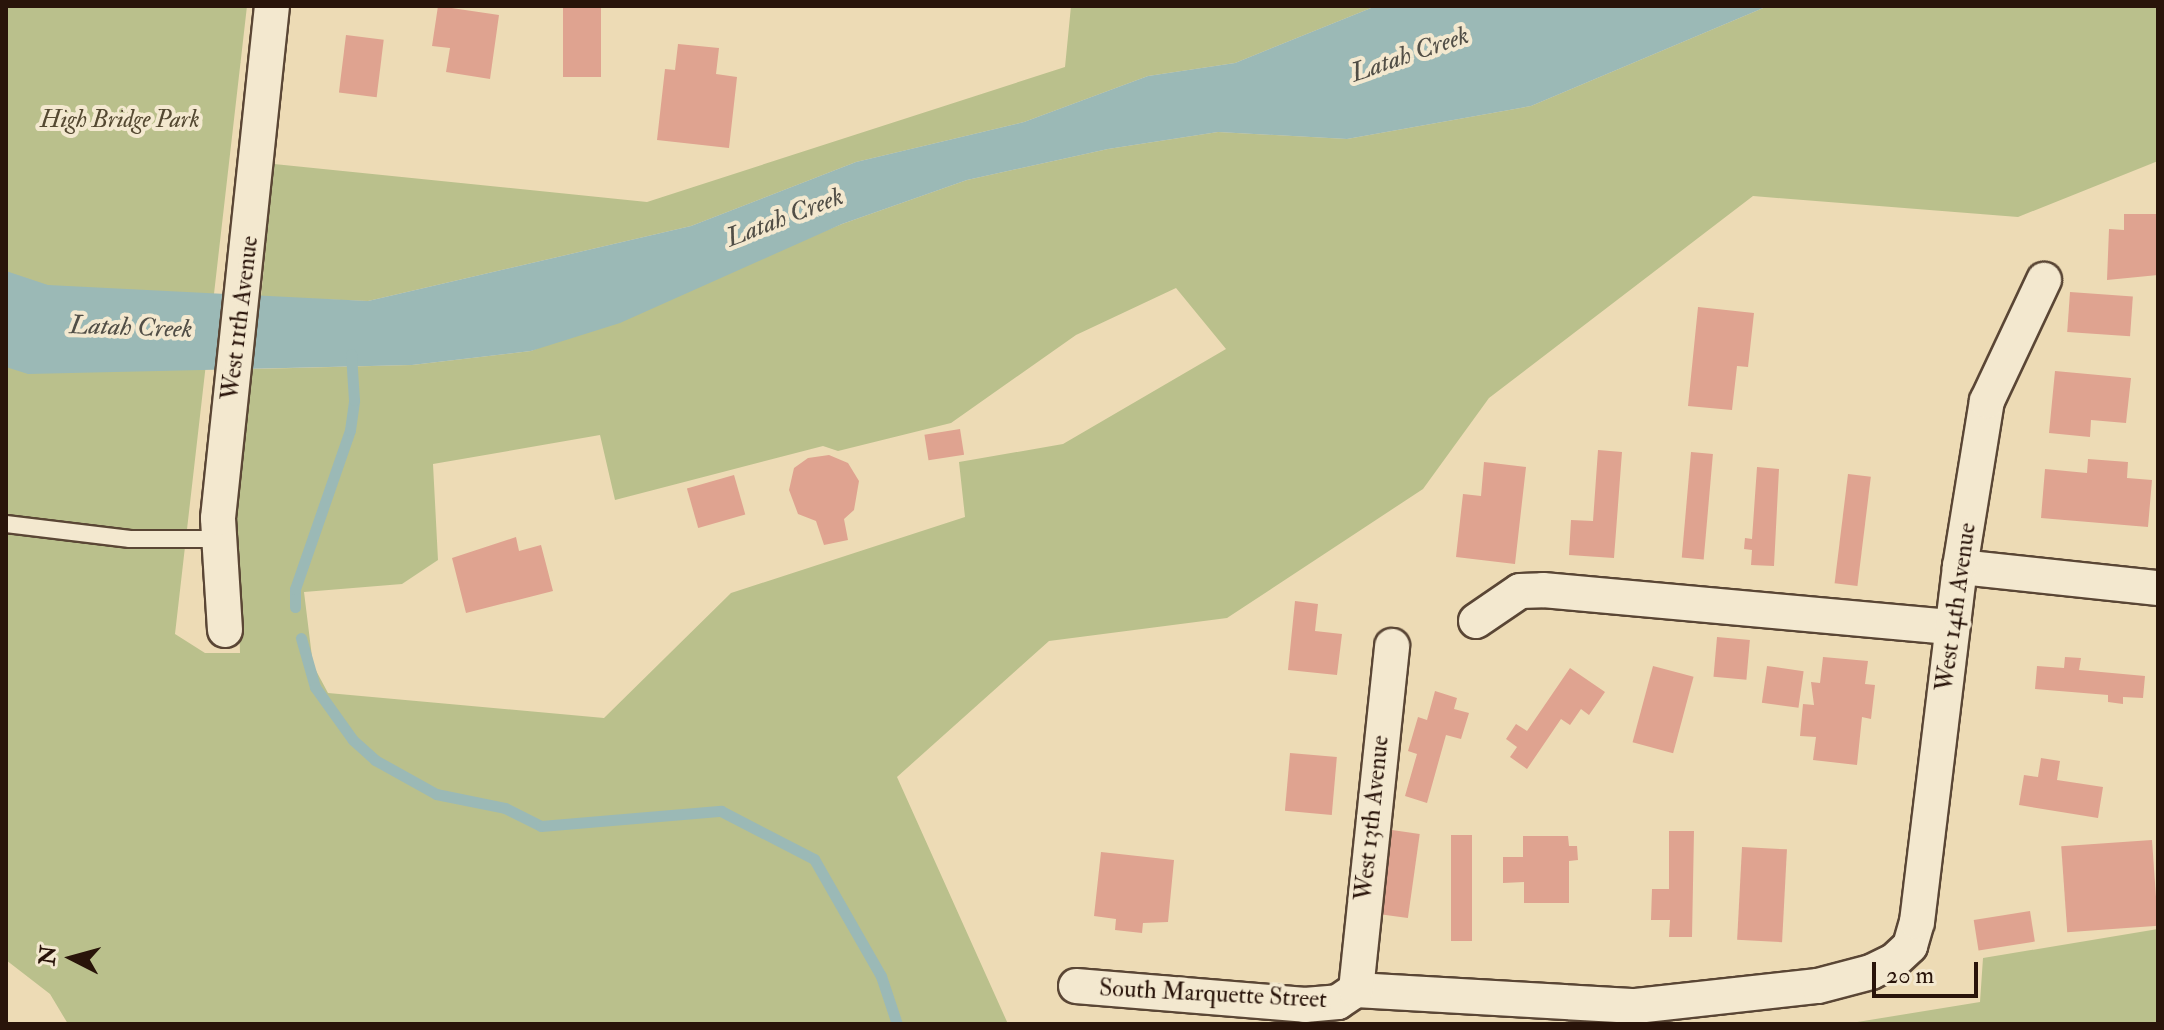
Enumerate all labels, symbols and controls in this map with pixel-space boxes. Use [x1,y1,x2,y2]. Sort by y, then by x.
water label: Latah Creek [1347,20,1473,90]
park label: High Bridge Park [40,106,200,134]
water label: Latah Creek [722,181,848,255]
street label: West 11th Avenue [216,234,264,402]
water label: Latah Creek [69,310,193,346]
street label: West 14th Avenue [1930,521,1982,693]
street label: West 13th Avenue [1349,734,1395,902]
north arrow [32,918,112,998]
text: N [33,944,63,967]
scale bar [1876,946,1982,996]
text: 20 m [1886,960,1934,991]
street label: South Marquette Street [1098,974,1328,1014]

